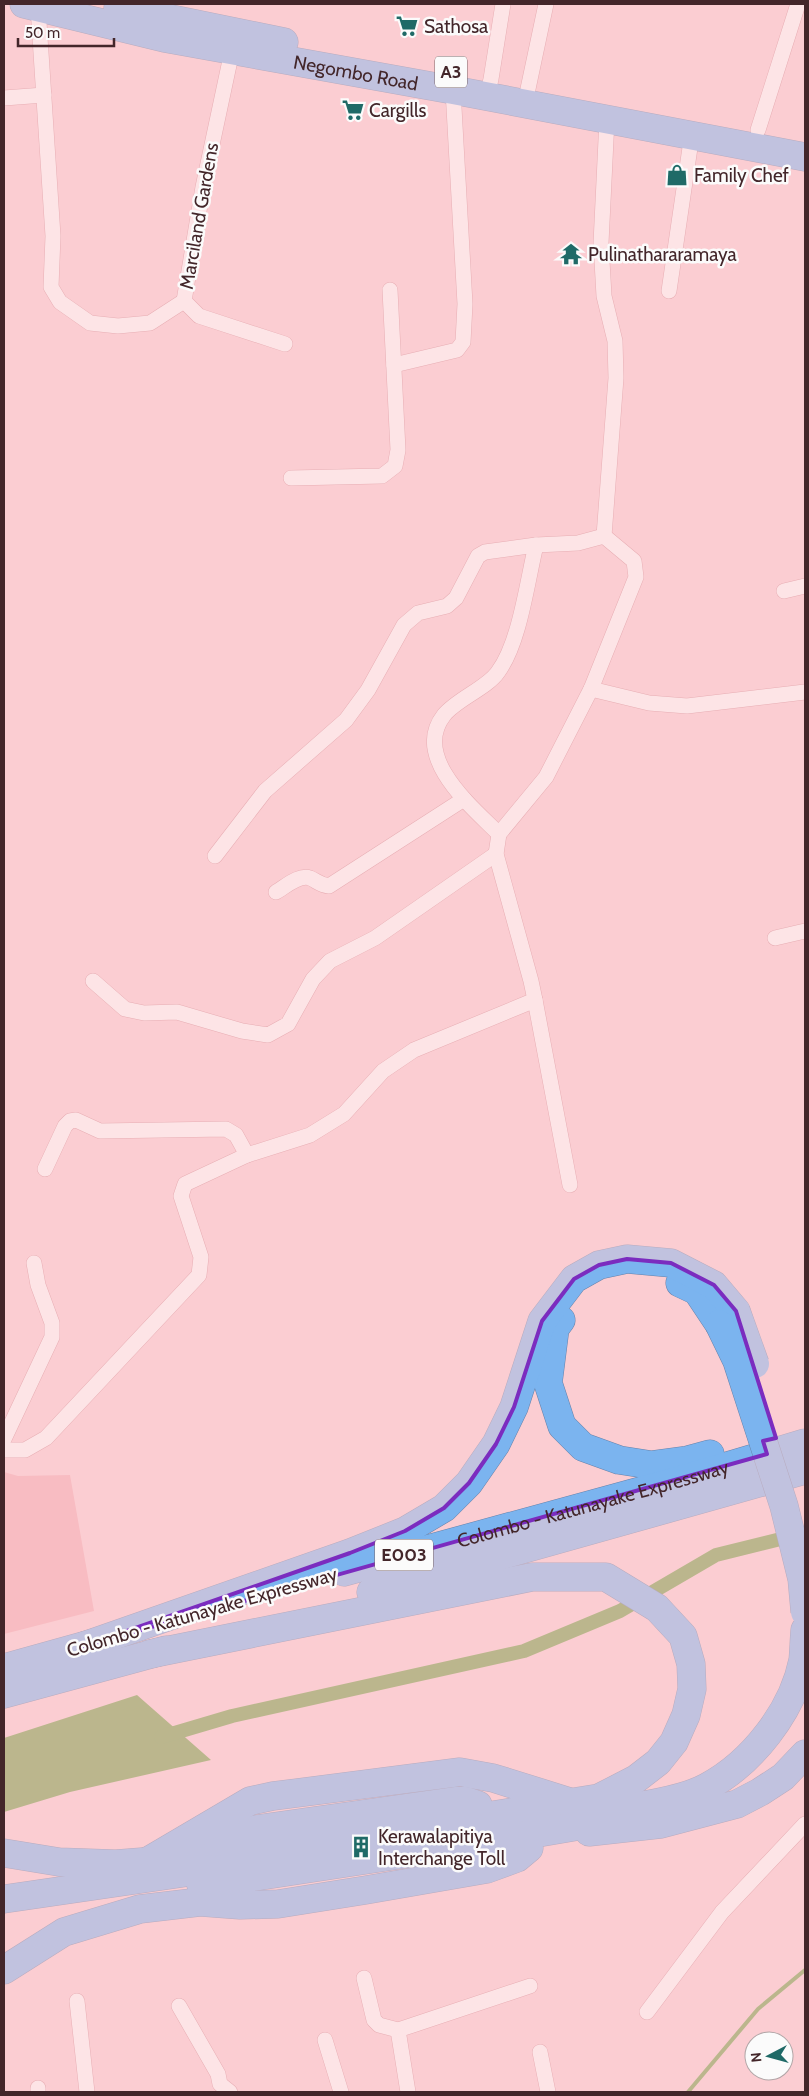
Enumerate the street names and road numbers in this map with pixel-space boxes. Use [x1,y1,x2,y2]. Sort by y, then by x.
street label: Negombo Road [292,50,420,95]
road number: A3 [435,56,467,88]
street label: Marciland Gardens [175,141,223,291]
street label: Colombo - Katunayake Expressway [454,1455,732,1552]
road number: E003 [375,1540,433,1570]
street label: Colombo - Katunayake Expressway [64,1562,340,1662]

